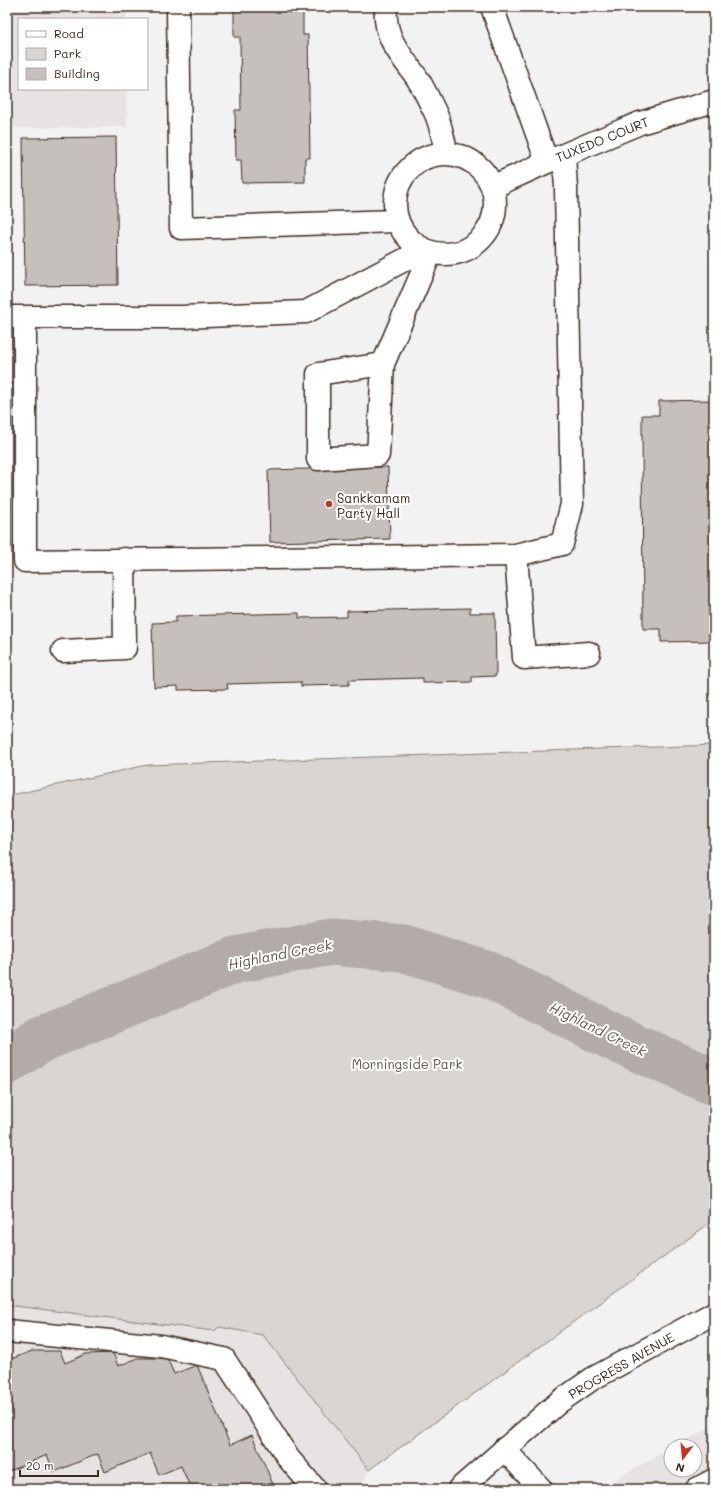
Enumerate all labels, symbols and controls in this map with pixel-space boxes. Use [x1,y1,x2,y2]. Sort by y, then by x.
legend [18,18,148,90]
text: Road [54,25,84,41]
text: Park [54,45,81,61]
text: Building [54,65,100,81]
street label: TUXEDO COURT [553,113,651,165]
place label: Sankkamam Party Hall [337,489,410,521]
marker: Sankkamam Party Hall [324,499,334,509]
water label: Highland Creek [226,935,334,973]
water label: Highland Creek [546,997,650,1061]
park label: Morningside Park [352,1055,462,1072]
street label: PROGRESS AVENUE [565,1328,677,1402]
north arrow [663,1438,703,1478]
scale bar [20,1452,98,1478]
text: 20 m [26,1457,54,1473]
text: N [674,1460,686,1476]

